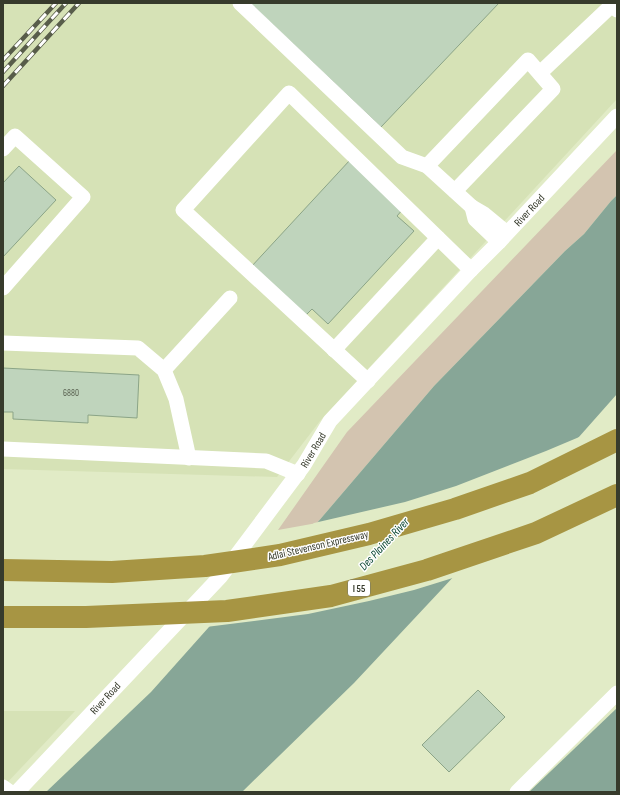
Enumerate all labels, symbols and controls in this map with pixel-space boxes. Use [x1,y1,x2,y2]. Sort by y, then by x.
street label: River Road [511,191,548,229]
house number: 6880 [63,388,79,399]
street label: River Road [298,430,329,470]
water label: Des Plaines River [356,514,413,574]
street label: Adlai Stevenson Expressway [266,527,370,564]
road number: I 55 [348,580,370,596]
street label: River Road [87,679,124,717]

